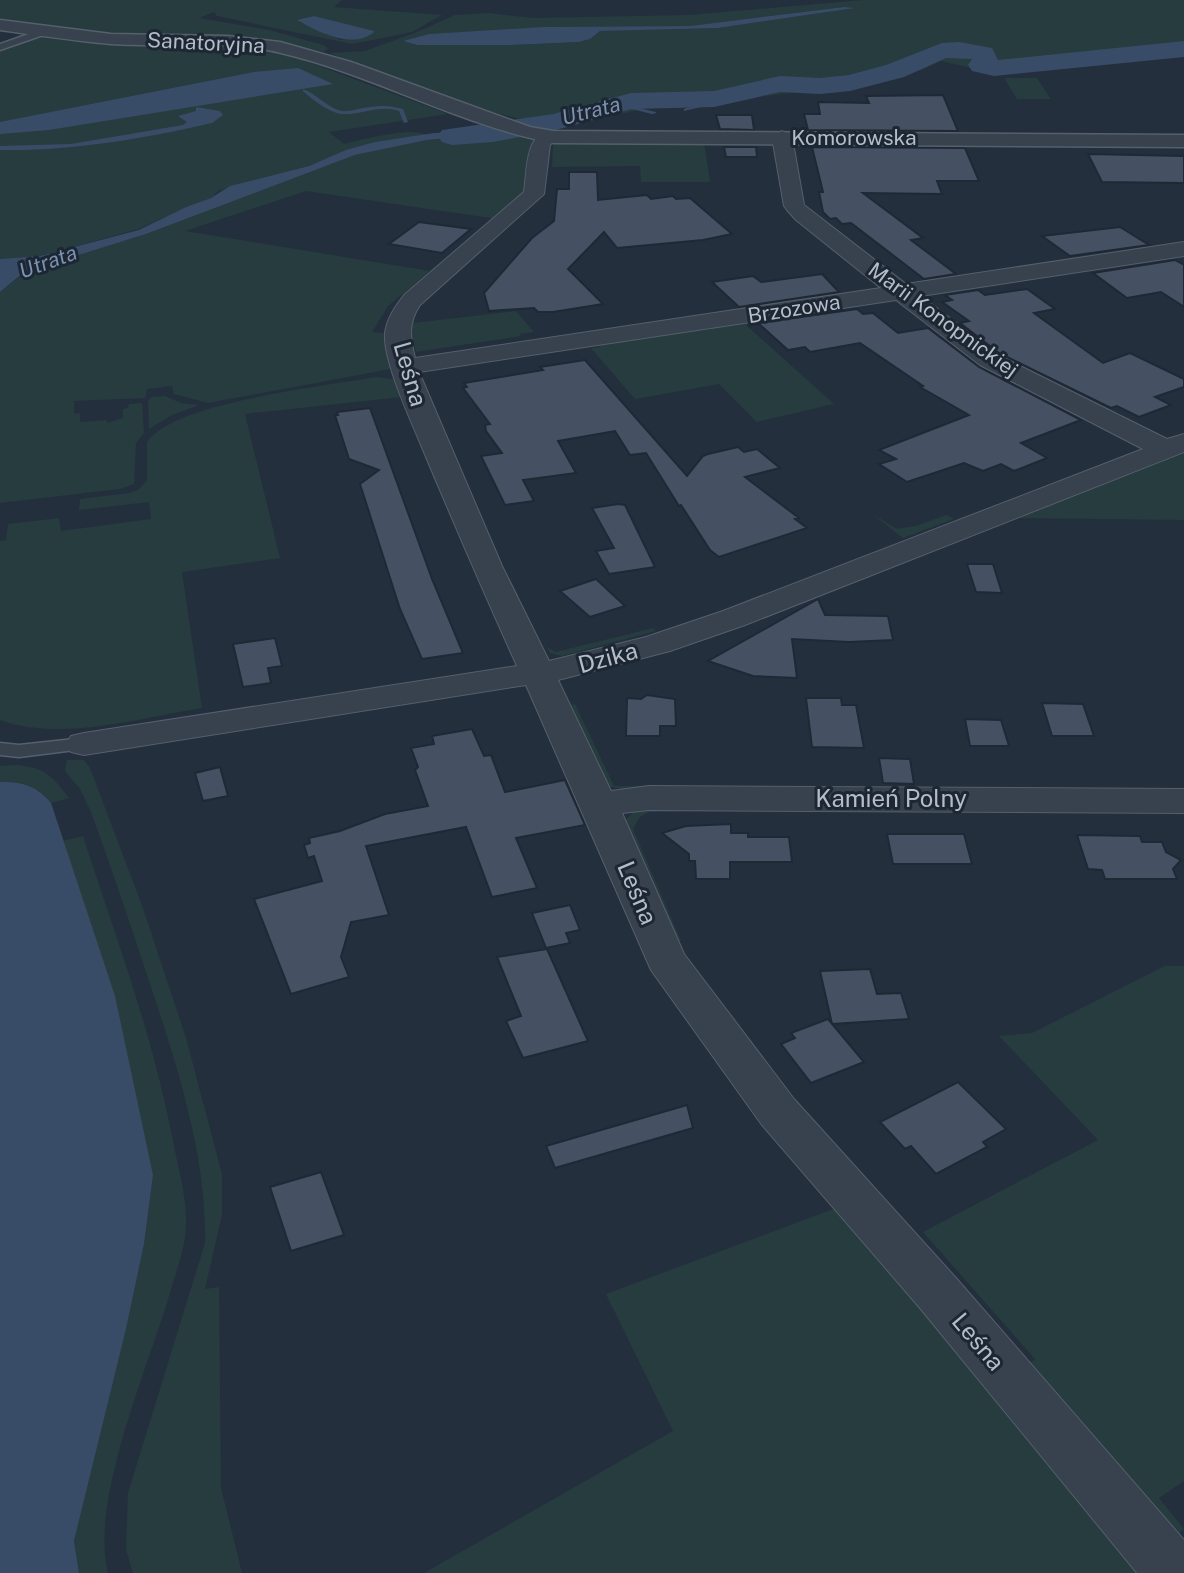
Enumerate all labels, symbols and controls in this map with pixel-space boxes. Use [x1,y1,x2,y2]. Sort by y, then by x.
street label: Sanatoryjna [147,27,265,58]
water label: Utrata [559,91,623,130]
street label: Komorowska [791,125,917,150]
water label: Utrata [15,240,80,283]
street label: Marii Konopnickiej [864,257,1023,382]
street label: Brzozowa [746,289,842,328]
street label: Leśna [388,338,434,409]
street label: Dzika [575,636,641,678]
street label: Kamień Polny [815,784,967,812]
street label: Leśna [612,857,664,929]
street label: Leśna [947,1307,1011,1376]

